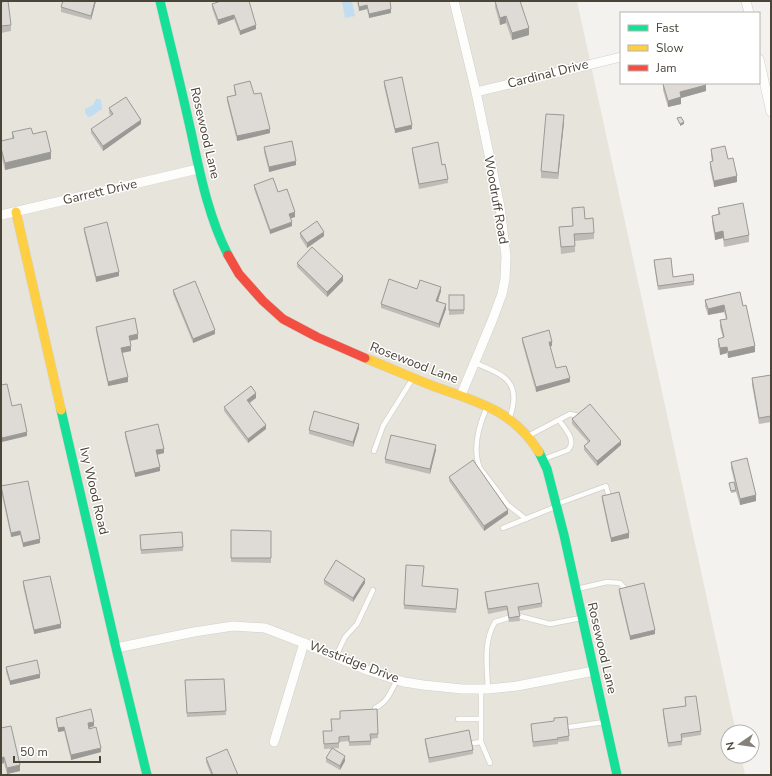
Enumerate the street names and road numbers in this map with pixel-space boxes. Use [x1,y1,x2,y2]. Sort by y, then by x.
street label: Cardinal Drive [506,55,590,93]
street label: Rosewood Lane [186,86,224,181]
street label: Woodruff Road [479,154,513,246]
street label: Garrett Drive [61,175,139,209]
street label: Rosewood Lane [367,338,461,388]
street label: Ivy Wood Road [75,445,113,537]
street label: Rosewood Lane [583,601,621,696]
street label: Westridge Drive [306,637,402,687]

